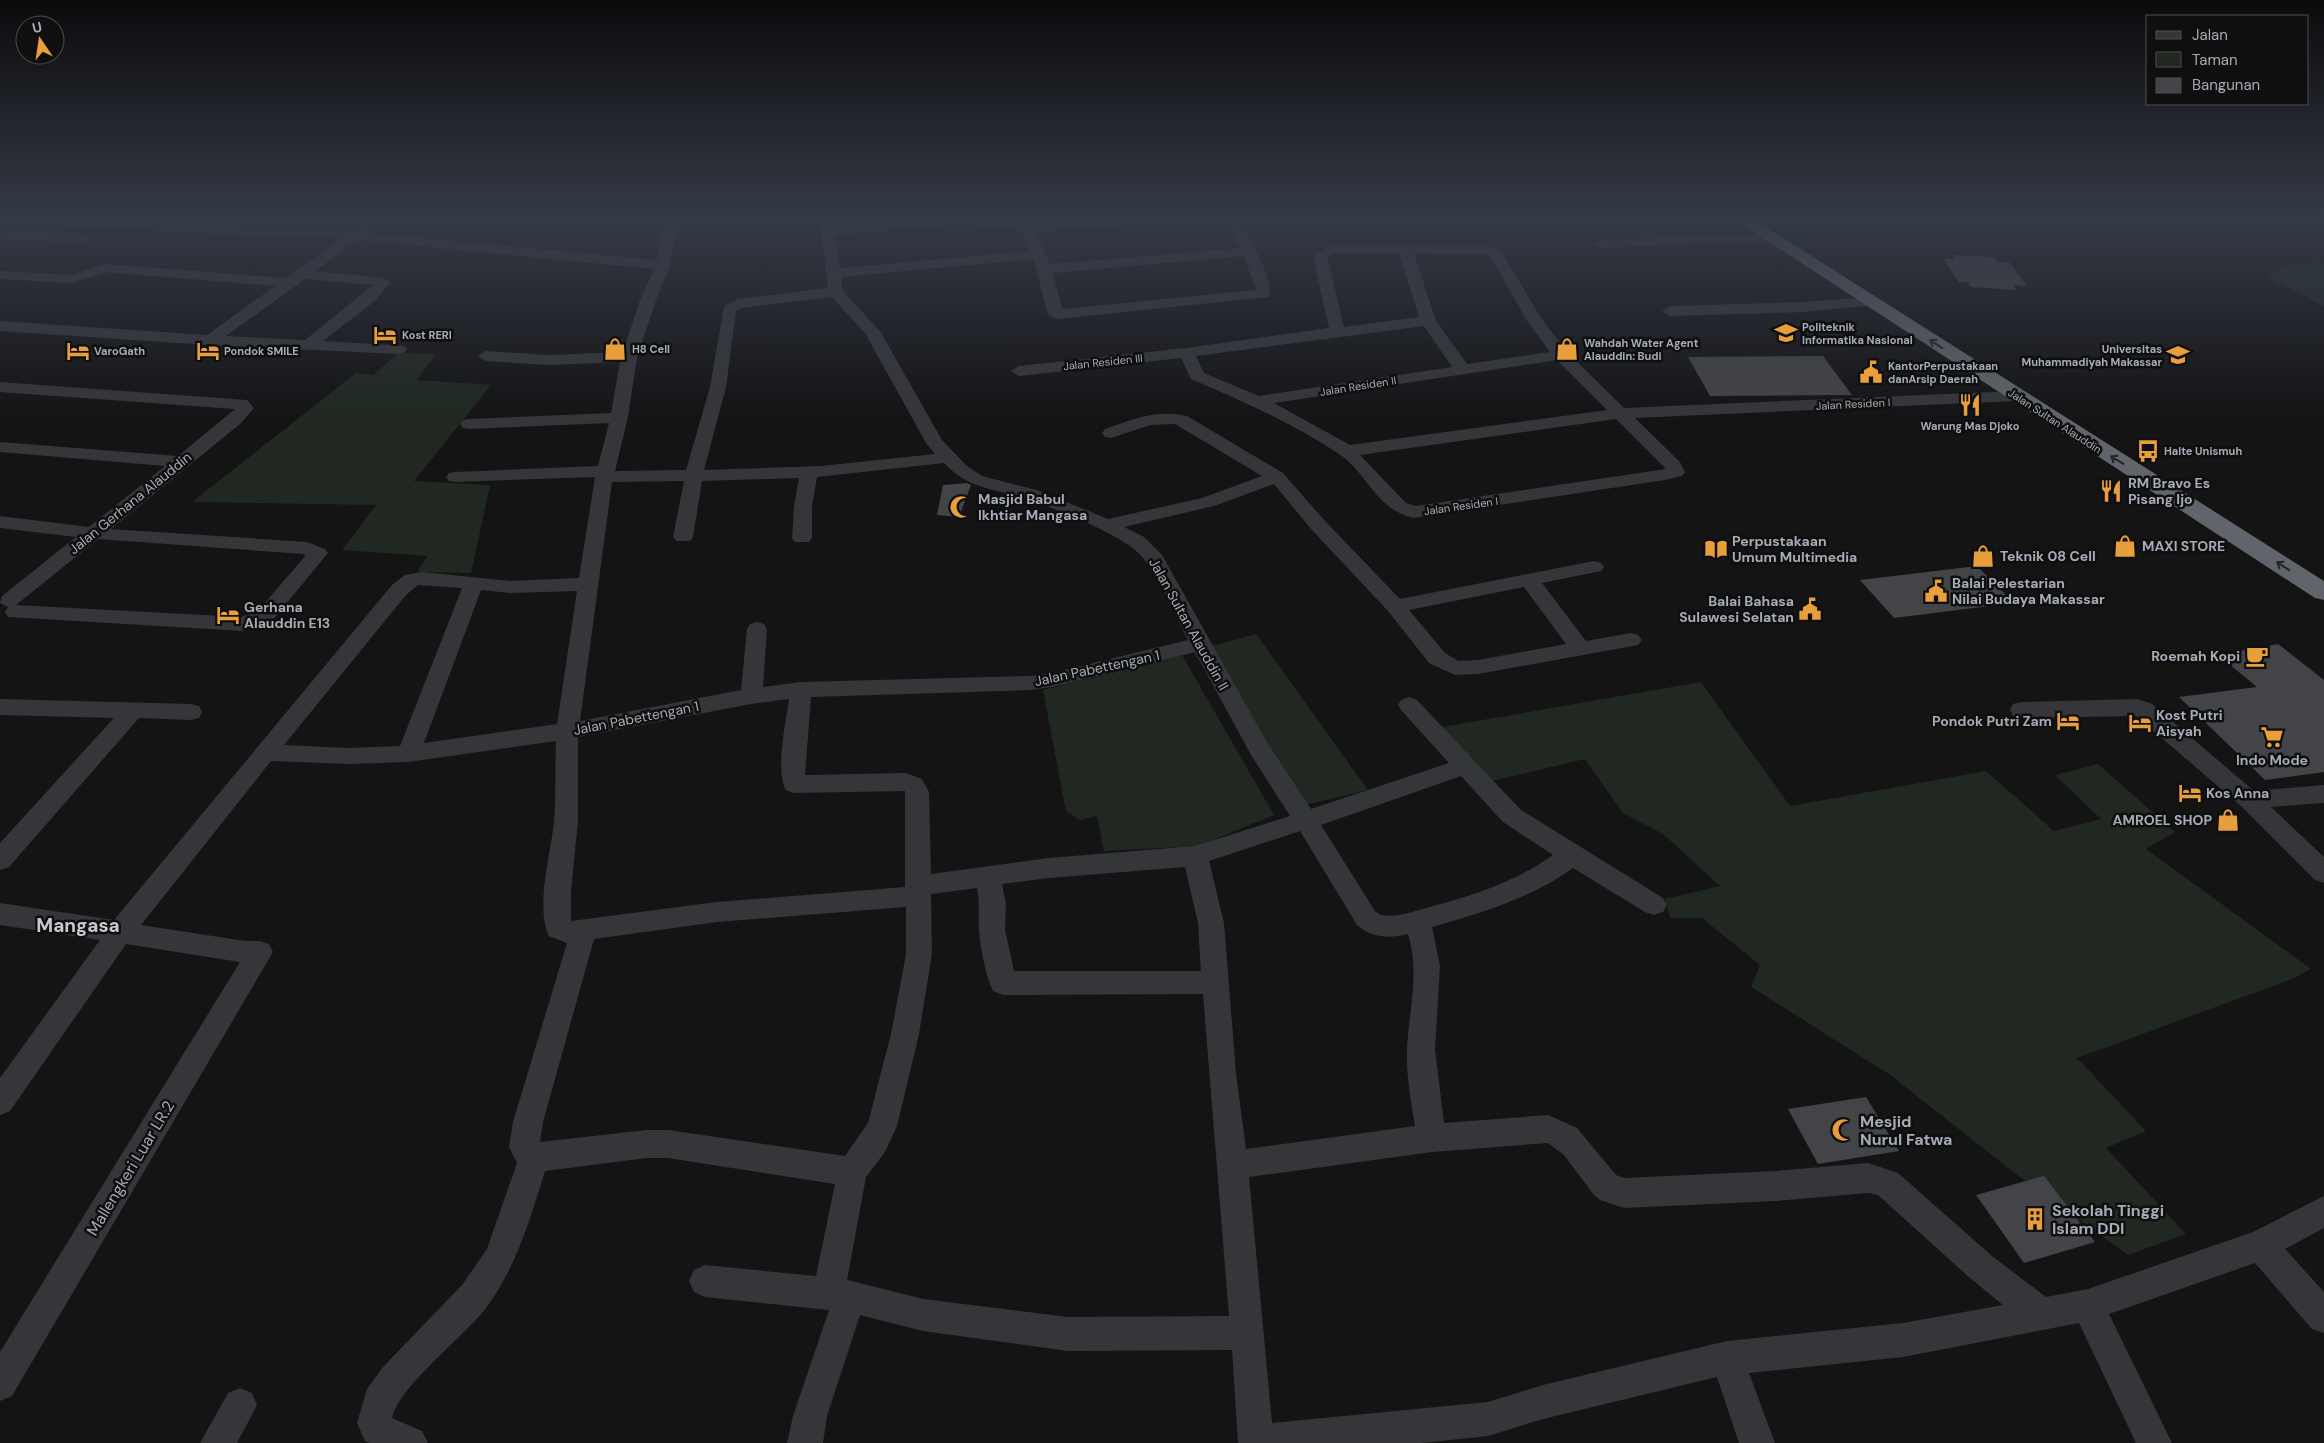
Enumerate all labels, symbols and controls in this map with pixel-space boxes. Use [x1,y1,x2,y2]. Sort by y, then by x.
north arrow [15,15,65,65]
legend [2146,15,2309,105]
text: U [30,17,44,37]
text: Jalan [2192,25,2228,45]
text: Taman [2192,50,2238,70]
text: Bangunan [2192,75,2260,95]
school or university icon: Politeknik Informatika Nasional [1773,320,1799,346]
place label: Politeknik Informatika Nasional [1802,320,1913,347]
hotel icon: Kost RERI [372,322,398,348]
place label: Kost RERI [402,328,452,342]
shop icon: H8 Cell [602,336,628,362]
shop icon: Wahdah Water Agent Alauddin: Budi [1554,336,1580,362]
place label: Wahdah Water Agent Alauddin: Budi [1584,336,1699,363]
hotel icon: VaroGath [65,338,91,364]
hotel icon: Pondok SMILE [195,338,221,364]
one-way arrow [1929,339,1943,349]
place label: H8 Cell [632,342,670,356]
place label: Universitas Muhammadiyah Makassar [2021,342,2162,369]
school or university icon: Universitas Muhammadiyah Makassar [2165,342,2191,368]
place label: VaroGath [94,344,145,358]
place label: Pondok SMILE [224,344,299,358]
street label: Jalan Residen III [1063,351,1143,373]
public building icon: KantorPerpustakaan danArsip Daerah [1858,359,1884,385]
place label: KantorPerpustakaan danArsip Daerah [1888,359,1998,386]
street label: Jalan Residen II [1319,373,1397,399]
street label: Jalan Sultan Alauddin [2006,386,2104,456]
restaurant icon: Warung Mas Djoko [1957,392,1983,418]
street label: Jalan Residen I [1815,395,1891,413]
place label: Warung Mas Djoko [1921,419,2020,433]
bus stop icon: Halte Unismuh [2135,438,2161,464]
place label: Halte Unismuh [2164,444,2242,458]
street label: Jalan Gerhana Alauddin [65,448,195,558]
one-way arrow [2110,454,2124,464]
place label: RM Bravo Es Pisang Ijo [2128,474,2210,508]
restaurant icon: RM Bravo Es Pisang Ijo [2098,478,2124,504]
place label: Masjid Babul Ikhtiar Mangasa [978,490,1087,524]
mosque icon: Masjid Babul Ikhtiar Mangasa [948,494,974,520]
street label: Jalan Residen I [1423,494,1499,518]
place label: Perpustakaan Umum Multimedia [1732,532,1857,566]
shop icon: MAXI STORE [2112,533,2138,559]
library icon: Perpustakaan Umum Multimedia [1703,536,1729,562]
place label: MAXI STORE [2142,537,2225,555]
shop icon: Teknik 08 Cell [1970,543,1996,569]
place label: Teknik 08 Cell [2000,547,2096,565]
street label: Jalan Sultan Alauddin II [1145,555,1233,693]
one-way arrow [2276,561,2290,571]
place label: Balai Pelestarian Nilai Budaya Makassar [1952,574,2105,608]
public building icon: Balai Pelestarian Nilai Budaya Makassar [1923,578,1949,604]
place label: Balai Bahasa Sulawesi Selatan [1679,592,1794,626]
public building icon: Balai Bahasa Sulawesi Selatan [1797,596,1823,622]
place label: Gerhana Alauddin E13 [244,598,330,632]
hotel icon: Gerhana Alauddin E13 [215,602,241,628]
cafe icon: Roemah Kopi [2244,643,2270,669]
street label: Jalan Pabettengan 1 [1033,646,1161,690]
place label: Roemah Kopi [2151,647,2240,665]
street label: Jalan Pabettengan 1 [572,697,700,739]
place label: Kost Putri Aisyah [2156,706,2223,740]
hotel icon: Pondok Putri Zam [2055,708,2081,734]
hotel icon: Kost Putri Aisyah [2127,710,2153,736]
place label: Pondok Putri Zam [1932,712,2052,730]
supermarket icon: Indo Mode [2259,724,2285,750]
place label: Indo Mode [2236,751,2308,769]
hotel icon: Kos Anna [2177,780,2203,806]
place label: Kos Anna [2206,784,2269,802]
shop icon: AMROEL SHOP [2215,807,2241,833]
place label: AMROEL SHOP [2113,811,2212,829]
district label: Mangasa [36,913,120,938]
street label: Mallengkeri Luar LR.2 [82,1097,179,1240]
place label: Mesjid Nurul Fatwa [1860,1111,1952,1150]
mosque icon: Mesjid Nurul Fatwa [1830,1117,1856,1143]
place label: Sekolah Tinggi Islam DDI [2052,1200,2164,1239]
building icon: Sekolah Tinggi Islam DDI [2022,1206,2048,1232]

